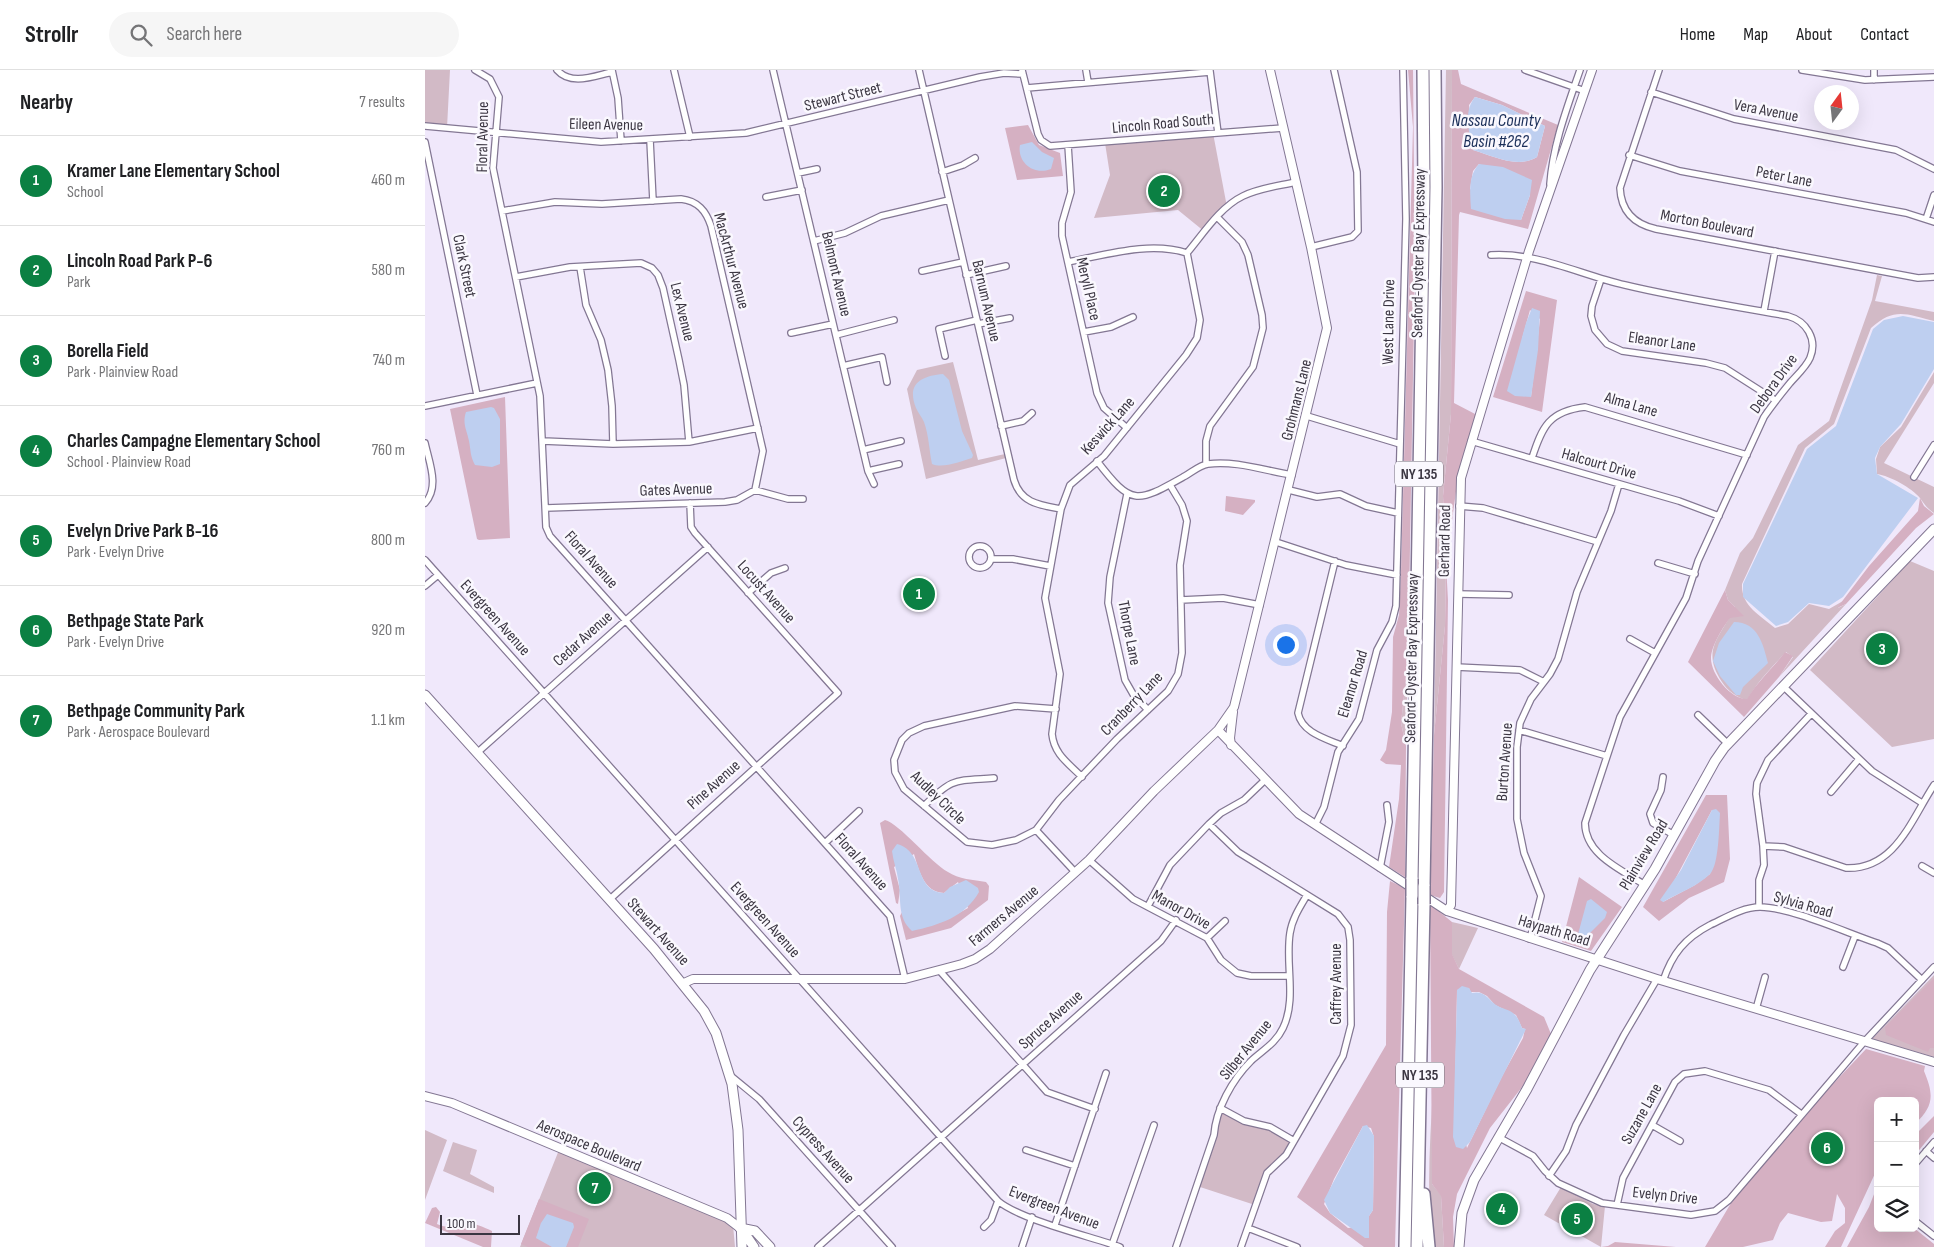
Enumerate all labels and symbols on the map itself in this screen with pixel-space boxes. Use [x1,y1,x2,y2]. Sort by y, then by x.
street label: Stewart Street [802,78,884,116]
north arrow [1814,85,1859,130]
street label: Vera Avenue [1732,95,1800,127]
street label: Floral Avenue [473,101,493,173]
street label: Lincoln Road South [1111,110,1215,138]
water label: Nassau County Basin #262 [1451,110,1542,152]
street label: Eileen Avenue [569,115,643,135]
street label: Peter Lane [1754,162,1814,192]
street label: Seaford-Oyster Bay Expressway [1408,168,1430,338]
pin: 2 [1148,172,1180,210]
street label: Morton Boulevard [1659,206,1755,242]
street label: MacArthur Avenue [709,211,753,311]
street label: Belmont Avenue [817,230,855,318]
street label: Clark Street [448,233,480,299]
street label: Meryll Place [1072,256,1104,322]
street label: Barnum Avenue [967,258,1005,344]
street label: West Lane Drive [1379,279,1399,365]
street label: Lex Avenue [666,281,698,343]
street label: Eleanor Lane [1627,328,1697,356]
street label: Debora Drive [1746,351,1802,417]
street label: Grohmans Lane [1278,358,1316,442]
street label: Alma Lane [1601,388,1660,422]
street label: Keswick Lane [1077,393,1139,459]
street label: Halcourt Drive [1559,444,1639,484]
road number: NY 135 [1395,462,1443,486]
street label: Gates Avenue [639,479,713,501]
street label: Gerhard Road [1435,505,1455,577]
street label: Floral Avenue [560,527,622,593]
street label: Locust Avenue [733,557,799,627]
street label: Seaford-Oyster Bay Expressway [1401,573,1423,743]
pin: 1 [903,575,935,613]
street label: Evergreen Avenue [456,576,534,660]
street label: Thorpe Lane [1113,599,1145,667]
street label: Cedar Avenue [549,607,617,671]
pin: 3 [1866,630,1898,668]
your location [1273,632,1299,658]
street label: Eleanor Road [1334,648,1372,720]
street label: Cranberry Lane [1097,668,1167,740]
street label: Burton Avenue [1493,722,1517,802]
street label: Pine Avenue [684,756,744,814]
street label: Audley Circle [906,766,969,829]
street label: Plainview Road [1615,816,1673,894]
street label: Floral Avenue [830,829,892,895]
street label: Evergreen Avenue [726,878,804,962]
street label: Farmers Avenue [965,881,1043,951]
street label: Manor Drive [1148,886,1214,934]
street label: Sylvia Road [1771,888,1835,922]
street label: Stewart Avenue [623,894,693,970]
street label: Haypath Road [1516,911,1592,951]
street label: Caffrey Avenue [1327,943,1346,1025]
street label: Spruce Avenue [1015,986,1087,1054]
street label: Silber Avenue [1216,1016,1276,1084]
road number: NY 135 [1396,1062,1444,1088]
street label: Suzane Lane [1618,1080,1666,1148]
street label: Cypress Avenue [788,1112,858,1188]
street label: Aerospace Boulevard [533,1115,644,1176]
pin: 6 [1811,1129,1843,1167]
pin: 7 [579,1169,611,1207]
street label: Evergreen Avenue [1006,1182,1102,1234]
street label: Evelyn Drive [1631,1183,1699,1209]
pin: 4 [1486,1190,1518,1228]
pin: 5 [1561,1200,1593,1238]
scale bar [440,1212,520,1235]

